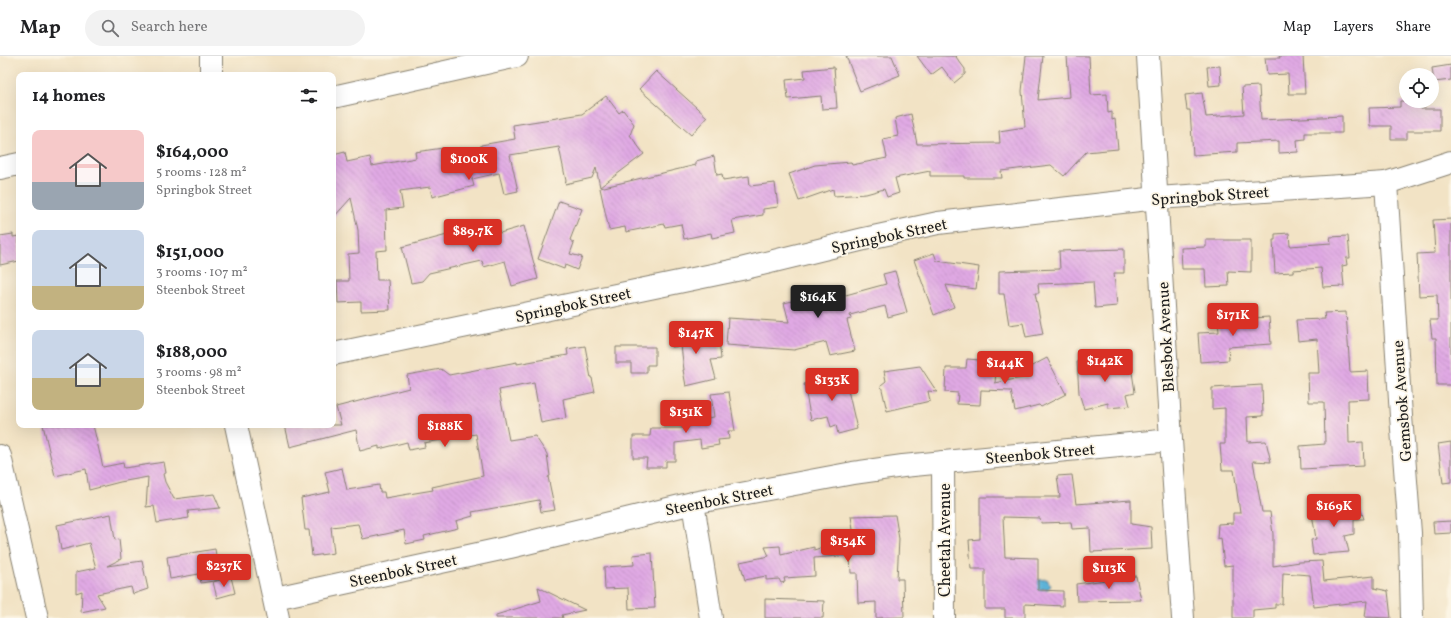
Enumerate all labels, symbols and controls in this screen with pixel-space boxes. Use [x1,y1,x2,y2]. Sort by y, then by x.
search box [85,10,365,46]
text: Map [20,15,61,41]
icon: search [99,17,121,39]
text: Search here [131,17,208,38]
text: Map [1283,18,1311,37]
text: Layers [1333,18,1373,37]
text: Share [1395,18,1431,37]
map controls [1399,68,1439,108]
button: locate [1399,68,1439,108]
text: 14 homes [32,85,106,108]
icon: filters [298,85,320,107]
text: $164,000 [156,141,228,164]
icon: home [64,146,112,194]
pin: $100K [441,147,497,181]
text: $100K [450,151,488,169]
text: 5 rooms · 128 m² [156,164,247,182]
text: Springbok Street [156,182,252,200]
street label: Springbok Street [1150,182,1270,212]
street label: Springbok Street [829,214,950,260]
pin: $89.7K [440,219,506,253]
text: $89.7K [453,223,493,241]
text: $151,000 [156,241,224,264]
icon: home [64,246,112,294]
text: 3 rooms · 107 m² [156,264,247,282]
street label: Blesbok Avenue [1153,281,1181,393]
text: Steenbok Street [156,282,245,300]
street label: Springbok Street [513,283,634,329]
pin: $164K [790,285,846,319]
text: $164K [800,289,836,307]
pin: $171K [1205,303,1261,337]
text: $171K [1216,307,1250,325]
pin: $147K [668,321,724,355]
text: $147K [678,325,714,343]
street label: Gemsbok Avenue [1388,339,1418,462]
text: $188,000 [156,341,227,364]
icon: home [64,346,112,394]
pin: $142K [1077,349,1133,383]
pin: $144K [977,351,1033,385]
text: $142K [1087,353,1123,371]
text: $144K [986,355,1024,373]
text: 3 rooms · 98 m² [156,364,242,382]
pin: $133K [804,368,860,402]
text: $133K [814,372,850,390]
text: Steenbok Street [156,382,245,400]
pin: $151K [658,400,714,434]
text: $151K [669,404,703,422]
pin: $188K [417,414,473,448]
text: $188K [427,418,463,436]
street label: Steenbok Street [984,439,1096,471]
street label: Steenbok Street [663,480,776,522]
street label: Cheetah Avenue [935,483,957,597]
pin: $169K [1306,494,1362,528]
text: $169K [1316,498,1352,516]
pin: $154K [820,529,876,563]
text: $154K [830,533,866,551]
street label: Steenbok Street [347,550,460,594]
pin: $237K [196,554,252,588]
pin: $113K [1081,556,1137,590]
text: $237K [206,558,242,576]
text: $113K [1092,560,1126,578]

